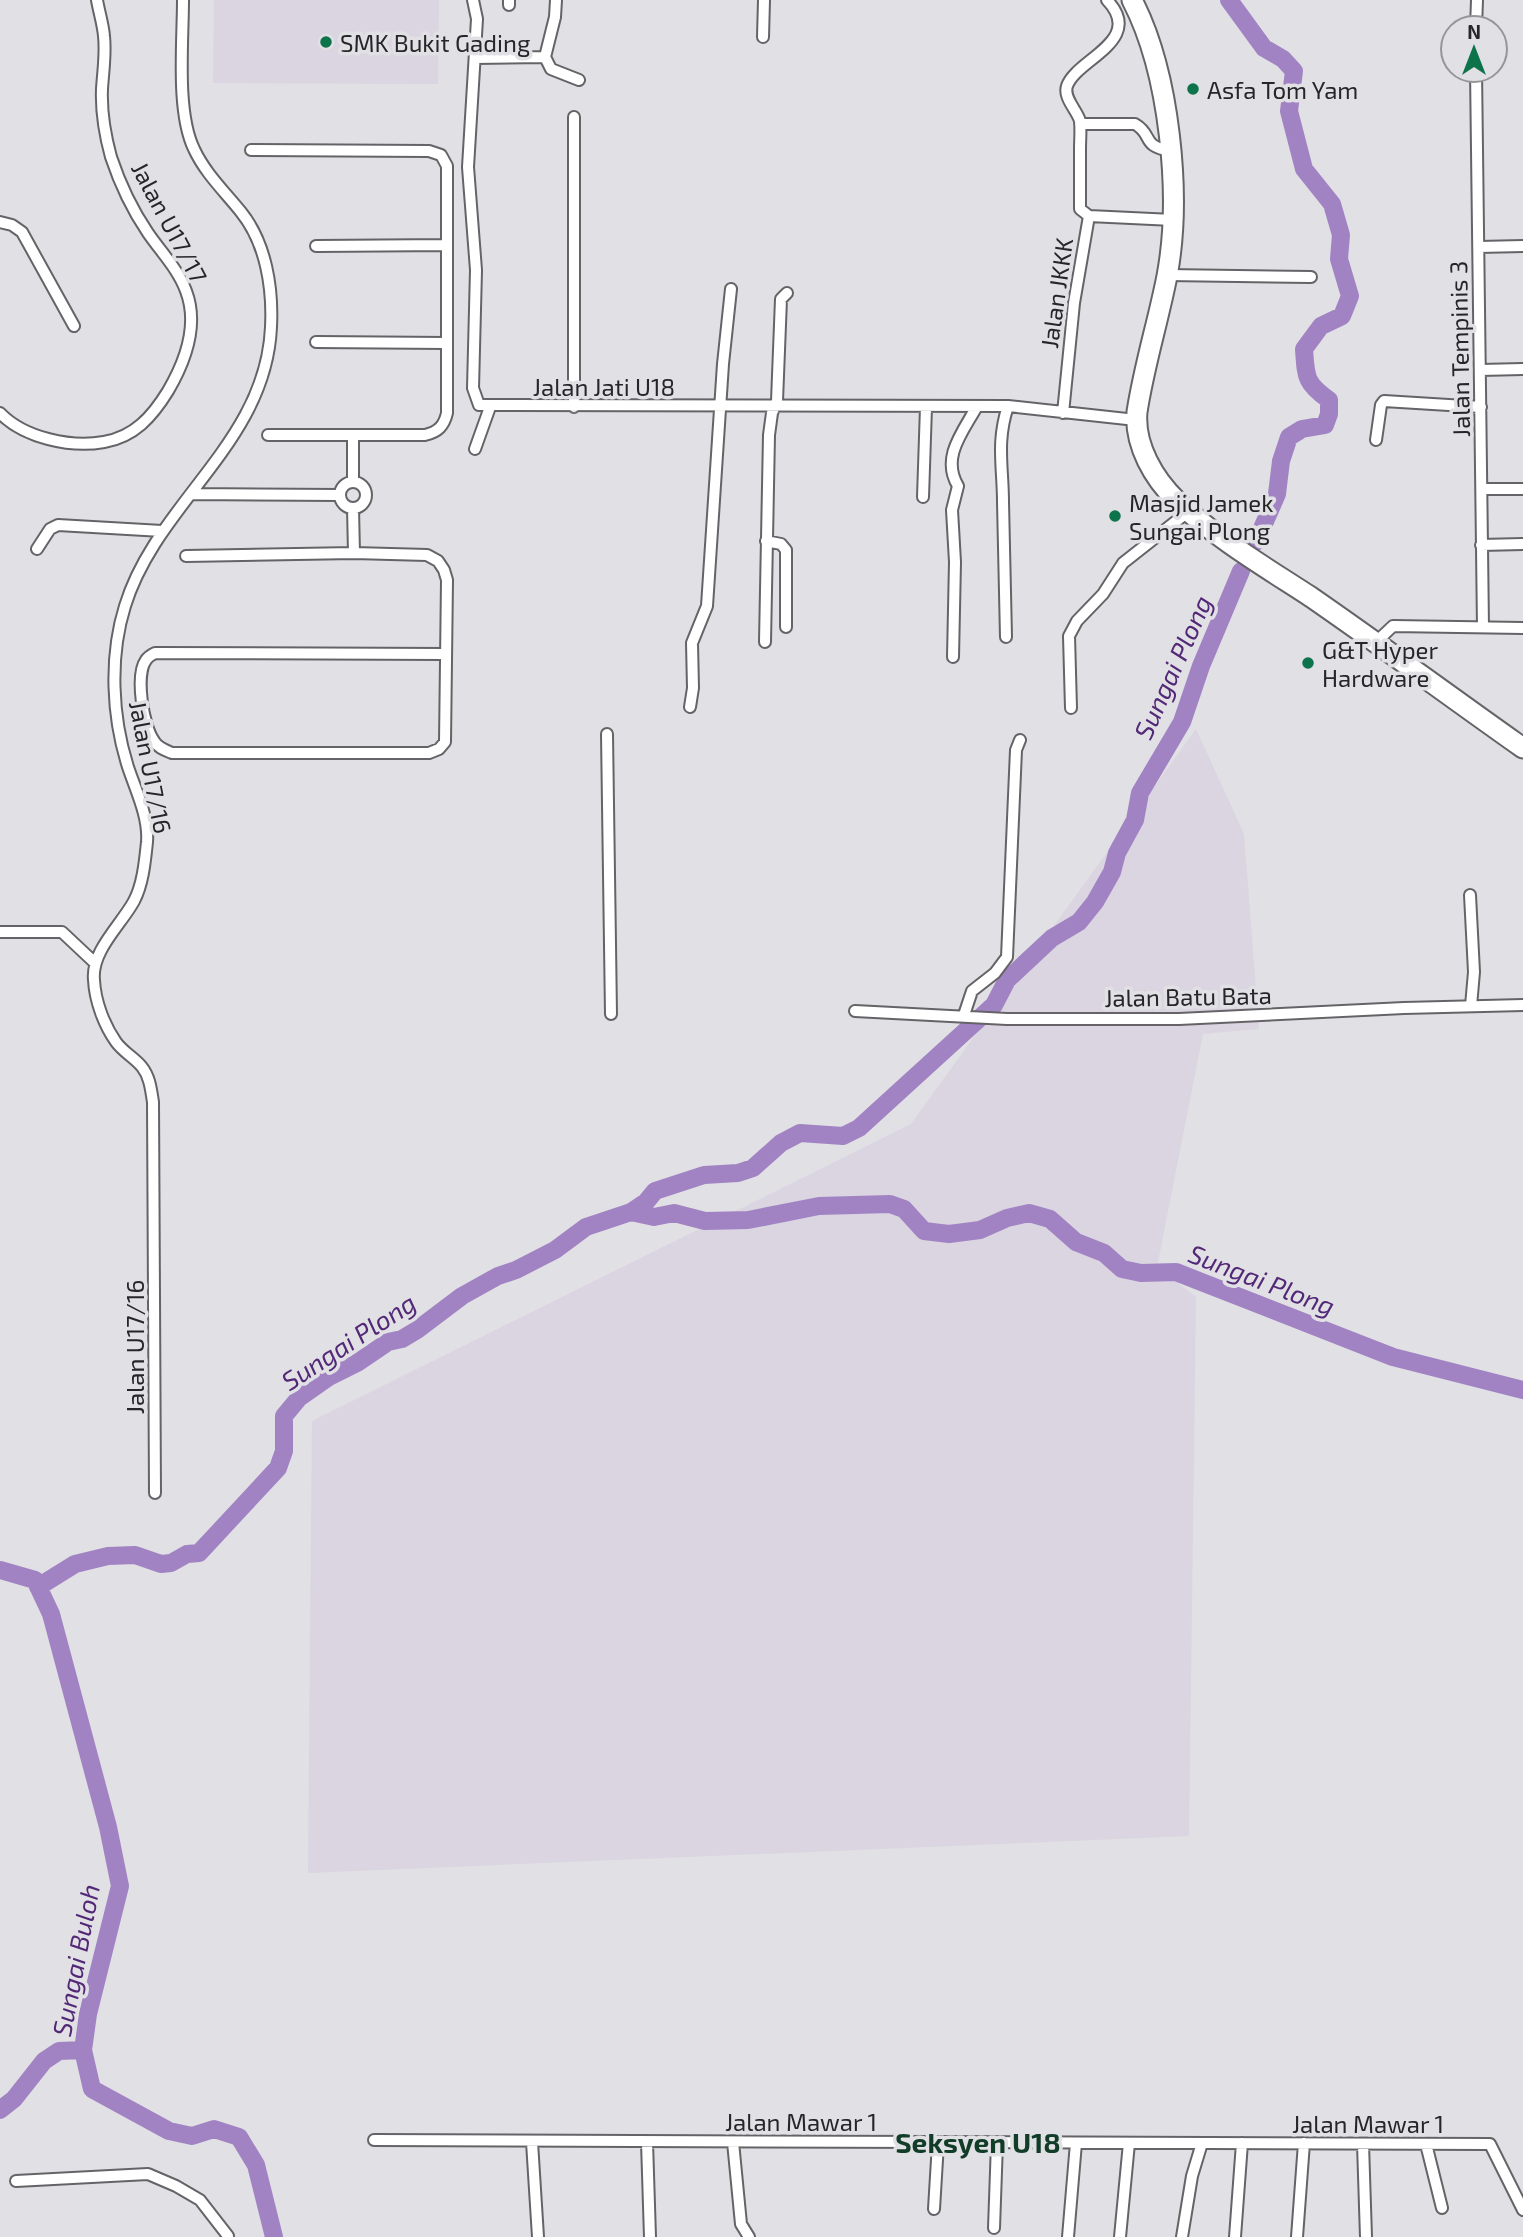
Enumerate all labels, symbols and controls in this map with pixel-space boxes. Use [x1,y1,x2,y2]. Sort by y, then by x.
north arrow [1439,14,1509,84]
text: N [1467,20,1481,43]
place label: SMK Bukit Gading [340,28,530,57]
marker: SMK Bukit Gading [318,34,334,50]
place label: Asfa Tom Yam [1207,75,1358,104]
marker: Asfa Tom Yam [1185,81,1201,97]
street label: Jalan U17/17 [126,156,214,288]
street label: Jalan JKKK [1034,236,1078,350]
street label: Jalan Tempinis 3 [1443,261,1475,437]
street label: Jalan Jati U18 [533,372,675,401]
place label: Masjid Jamek Sungai Plong [1129,488,1273,545]
marker: Masjid Jamek Sungai Plong [1107,508,1123,524]
water label: Sungai Plong [1127,590,1217,744]
place label: G&T Hyper Hardware [1322,635,1438,692]
marker: G&T Hyper Hardware [1300,655,1316,671]
street label: Jalan U17/16 [124,698,178,836]
street label: Jalan Batu Bata [1104,980,1272,1012]
water label: Sungai Plong [1185,1237,1339,1321]
street label: Jalan U17/16 [120,1280,149,1414]
water label: Sungai Plong [275,1286,421,1396]
water label: Sungai Buloh [45,1881,105,2039]
street label: Jalan Mawar 1 [725,2107,877,2136]
street label: Jalan Mawar 1 [1292,2109,1444,2138]
district label: Seksyen U18 [895,2125,1061,2159]

